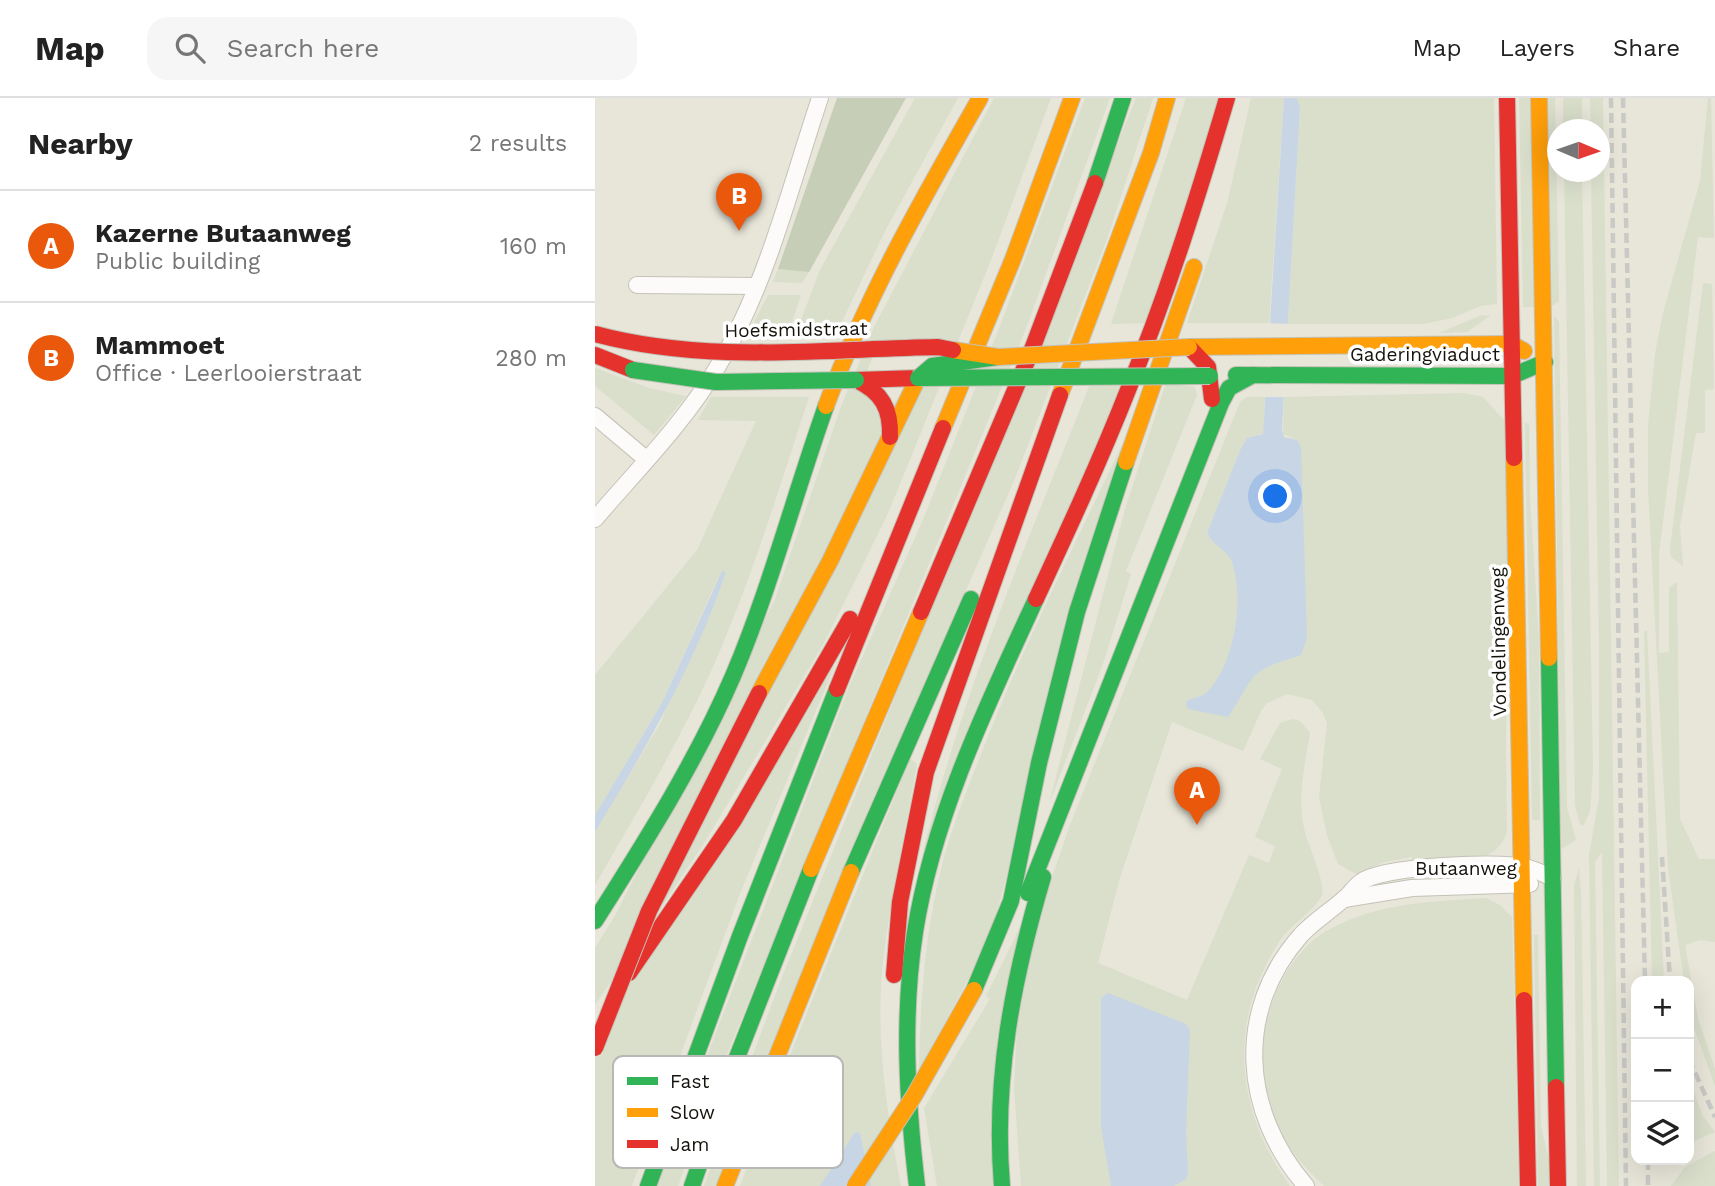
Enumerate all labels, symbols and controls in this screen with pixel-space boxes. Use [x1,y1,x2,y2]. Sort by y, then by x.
search box [147,17,637,80]
text: Map [35,29,105,68]
icon: search [171,29,209,67]
text: Search here [227,33,379,63]
text: Map [1413,34,1461,62]
text: Layers [1499,34,1575,62]
text: Share [1613,34,1680,62]
north arrow [1547,119,1610,182]
text: Nearby [28,126,133,161]
text: 2 results [469,130,567,157]
pin: B [716,173,762,231]
text: Kazerne Butaanweg [95,218,351,248]
text: A [43,233,59,260]
text: 160 m [500,233,567,260]
text: Public building [95,248,260,275]
street label: Hoefsmidstraat [724,317,868,342]
text: Mammoet [95,330,224,360]
street label: Gaderingviaduct [1350,343,1500,366]
text: B [43,345,59,372]
text: 280 m [495,345,567,372]
text: Office · Leerlooierstraat [95,360,362,387]
your location [1258,479,1292,513]
street label: Vondelingenweg [1486,566,1511,717]
pin: A [1174,767,1220,825]
street label: Butaanweg [1415,857,1518,880]
map controls [1631,976,1694,1165]
button: + [1631,976,1694,1039]
button: − [1631,1039,1694,1102]
legend [613,1056,843,1168]
text: Fast [670,1070,709,1093]
text: Slow [670,1101,715,1124]
button: layers [1631,1102,1694,1165]
text: Jam [670,1133,709,1156]

